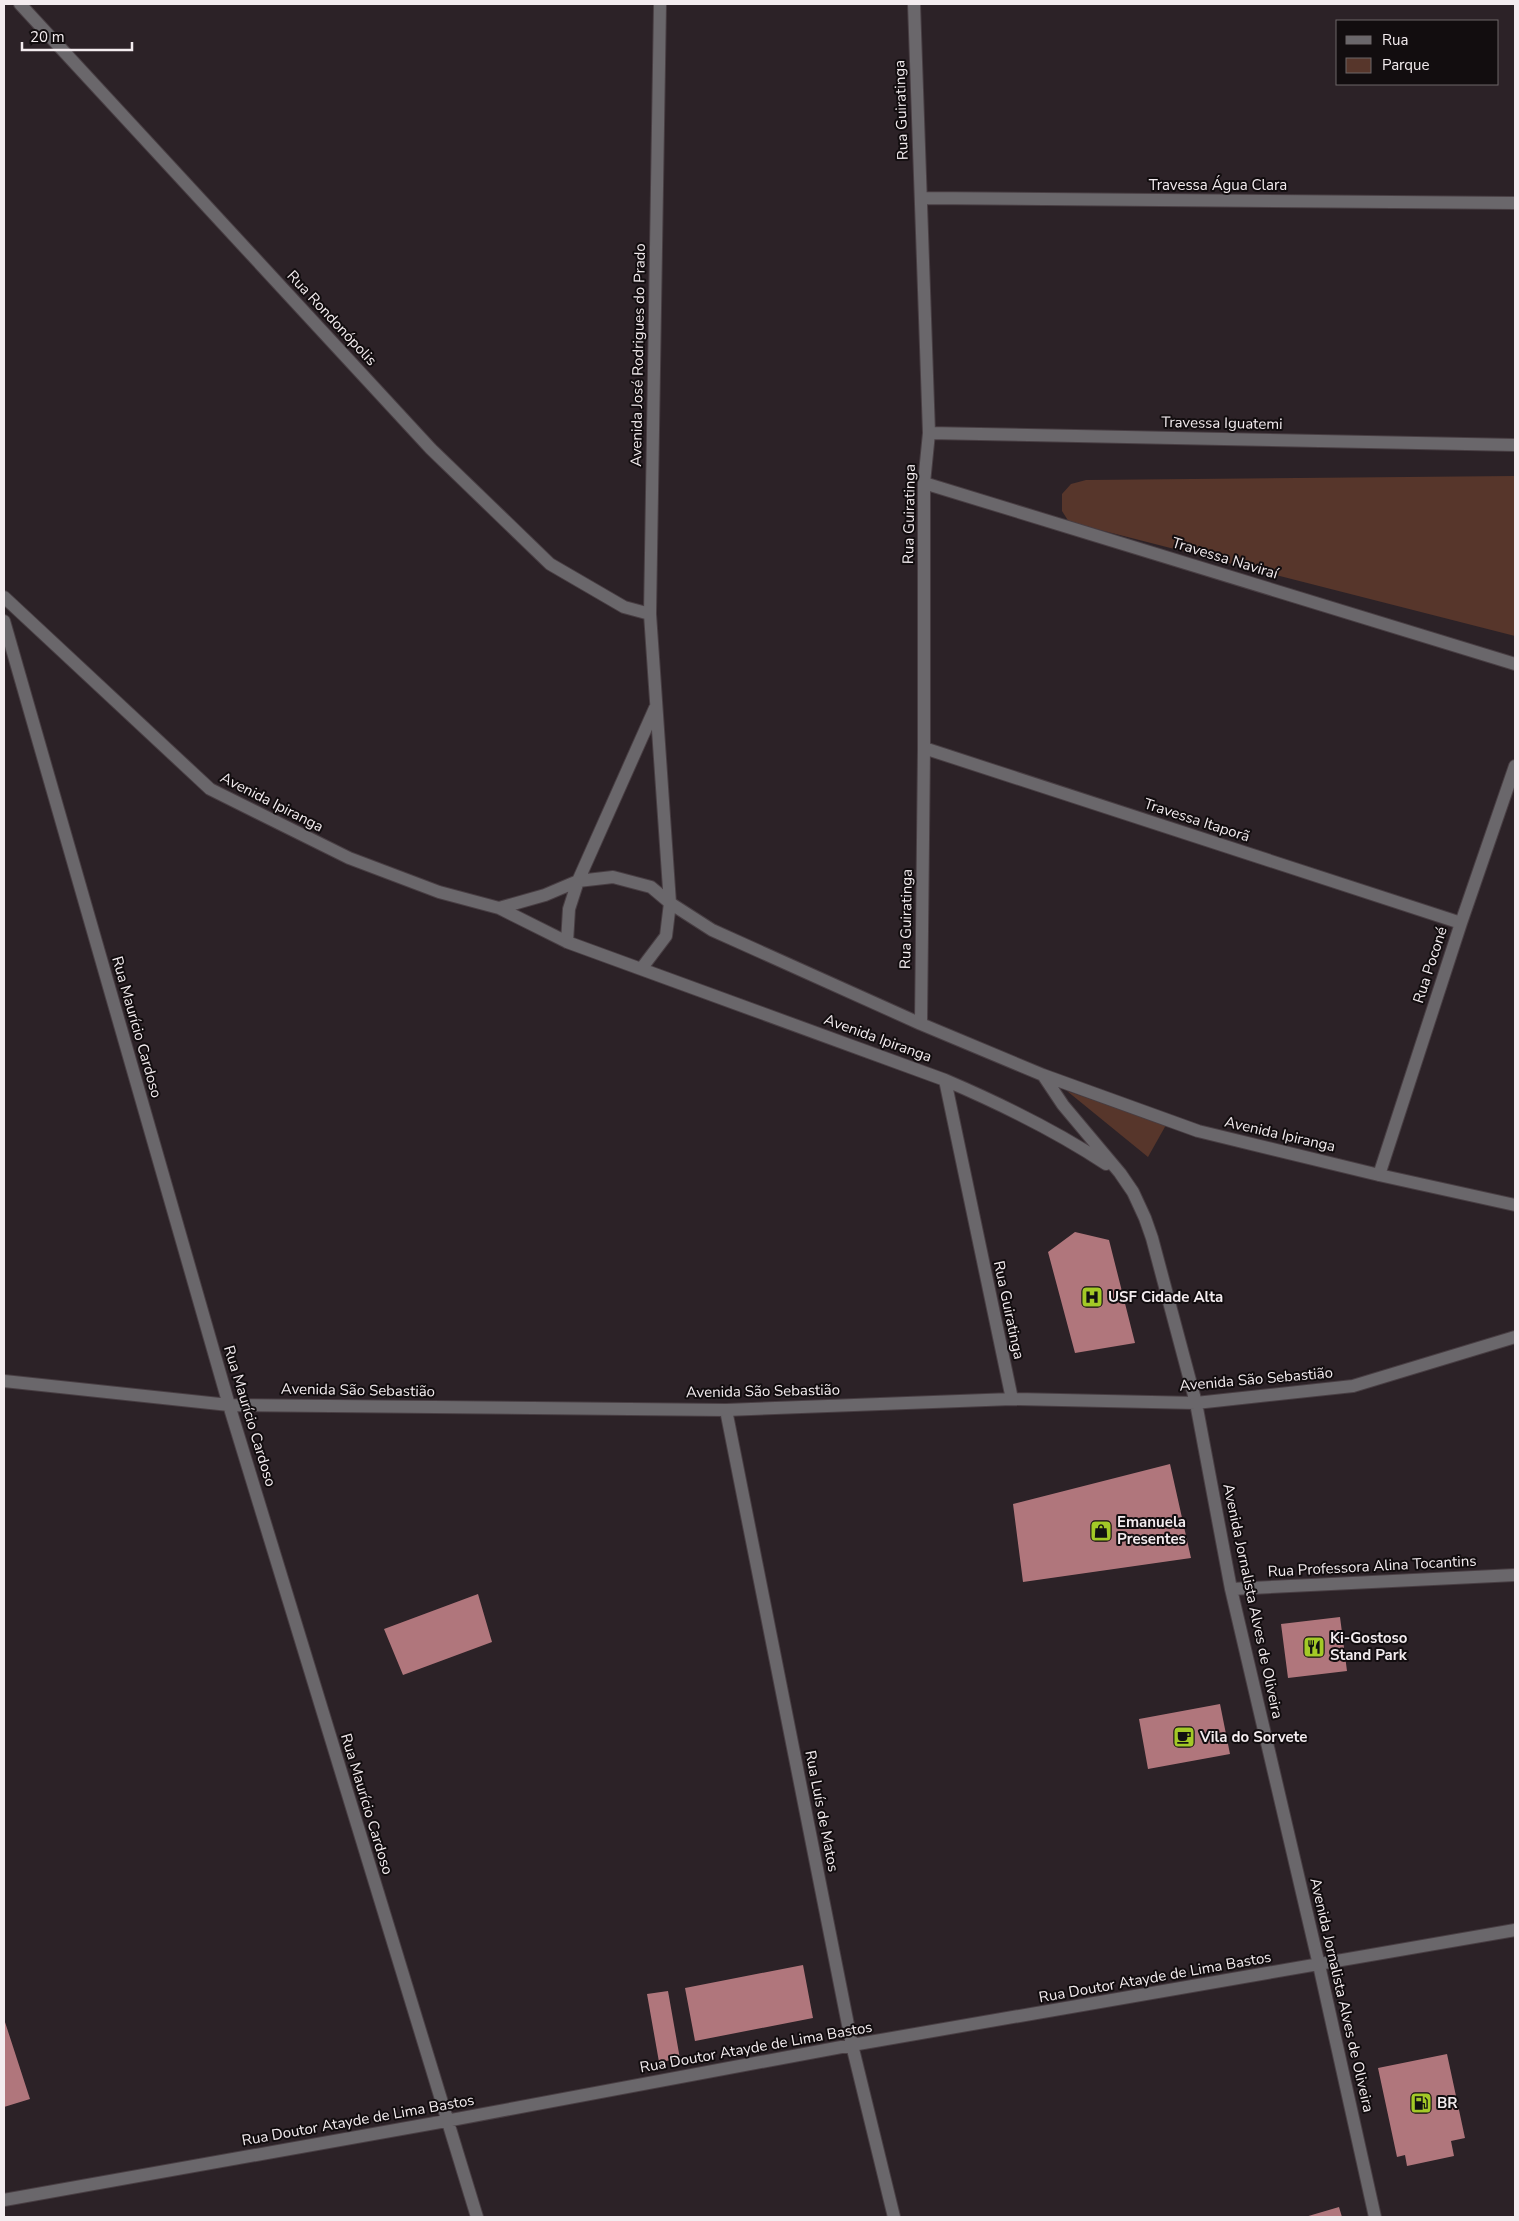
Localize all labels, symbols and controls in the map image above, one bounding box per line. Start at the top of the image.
scale bar [22,20,132,52]
legend [1336,20,1499,85]
text: 20 m [30,27,65,47]
text: Rua [1382,30,1408,50]
text: Parque [1382,55,1430,75]
street label: Rua Guiratinga [889,60,913,160]
street label: Travessa Água Clara [1149,175,1287,195]
street label: Avenida José Rodrigues do Prado [626,243,650,467]
street label: Rua Rondonópolis [283,266,381,370]
street label: Travessa Iguatemi [1161,412,1283,434]
street label: Rua Guiratinga [898,464,920,564]
street label: Travessa Naviraí [1170,532,1282,584]
street label: Avenida Ipiranga [217,767,327,837]
street label: Travessa Itaporã [1141,793,1253,847]
street label: Rua Guiratinga [895,869,917,969]
street label: Rua Poconé [1408,924,1452,1006]
street label: Rua Maurício Cardoso [107,954,167,1100]
street label: Avenida Ipiranga [821,1009,935,1067]
street label: Avenida Ipiranga [1223,1112,1337,1156]
street label: Rua Guiratinga [989,1259,1029,1361]
hospital icon: USF Cidade Alta [1080,1285,1104,1309]
place label: USF Cidade Alta [1108,1287,1223,1307]
street label: Rua Maurício Cardoso [219,1343,281,1489]
street label: Avenida São Sebastião [1178,1362,1334,1396]
street label: Avenida São Sebastião [281,1379,435,1401]
street label: Avenida São Sebastião [686,1380,840,1402]
street label: Avenida Jornalista Alves de Oliveira [1218,1482,1288,1720]
place label: Emanuela Presentes [1117,1512,1186,1549]
shop icon: Emanuela Presentes [1089,1519,1113,1543]
street label: Rua Professora Alina Tocantins [1267,1551,1477,1581]
place label: Ki-Gostoso Stand Park [1330,1628,1408,1665]
restaurant icon: Ki-Gostoso Stand Park [1302,1635,1326,1659]
cafe icon: Vila do Sorvete [1172,1725,1196,1749]
place label: Vila do Sorvete [1199,1727,1307,1747]
street label: Rua Maurício Cardoso [336,1731,398,1877]
street label: Rua Luís de Matos [800,1749,844,1873]
street label: Avenida Jornalista Alves de Oliveira [1305,1876,1379,2114]
street label: Rua Doutor Atayde de Lima Bastos [1037,1947,1273,2007]
street label: Rua Doutor Atayde de Lima Bastos [638,2017,874,2077]
street label: Rua Doutor Atayde de Lima Bastos [240,2090,476,2150]
fuel station icon: BR [1409,2091,1433,2115]
place label: BR [1437,2093,1458,2113]

